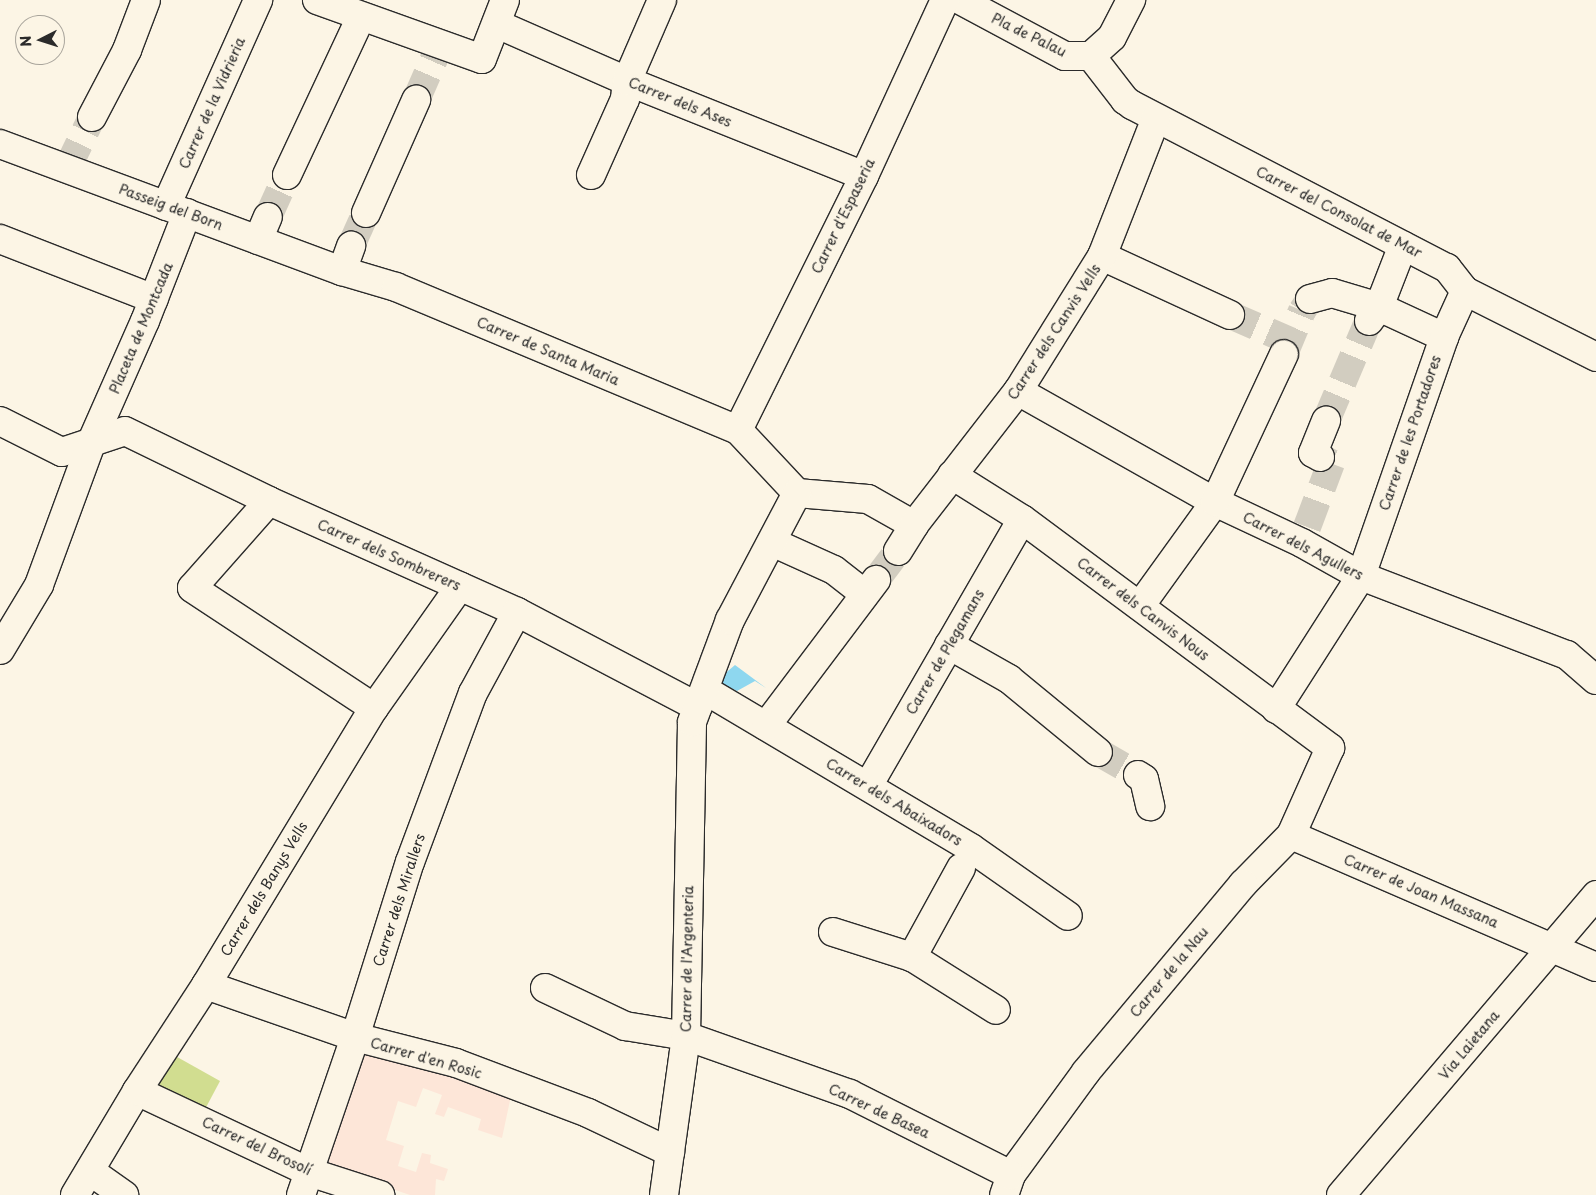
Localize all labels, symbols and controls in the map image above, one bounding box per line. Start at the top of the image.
street label: Pla de Palau [988,9,1070,61]
north arrow [15,15,65,65]
street label: Carrer de la Vidrieria [175,34,249,172]
text: N [15,35,36,48]
street label: Carrer dels Ases [625,73,735,131]
street label: Carrer d'Espaseria [808,156,878,276]
street label: Carrer del Consolat de Mar [1252,162,1426,262]
street label: Passeig del Born [117,180,225,234]
street label: Placeta de Montcada [105,259,177,397]
street label: Carrer dels Canvis Vells [1003,261,1105,403]
street label: Carrer de Santa Maria [473,313,623,389]
street label: Carrer de les Portadores [1375,352,1445,514]
street label: Carrer dels Agullers [1239,508,1367,584]
street label: Carrer dels Sombrerers [314,515,464,595]
street label: Carrer dels Canvis Nous [1073,553,1213,665]
street label: Carrer de Plegamans [902,586,988,718]
street label: Carrer dels Abaixadors [823,754,965,850]
street label: Carrer dels Banys Vells [217,818,311,960]
street label: Carrer dels Mirallers [369,831,429,969]
street label: Carrer de Joan Massana [1340,850,1502,932]
street label: Carrer de l'Argenteria [677,885,697,1033]
street label: Carrer de la Nau [1126,923,1212,1021]
street label: Via Laietana [1435,1007,1503,1083]
street label: Carrer d'en Rosic [368,1034,484,1082]
street label: Carrer de Basea [825,1080,933,1142]
street label: Carrer del Brosolí [199,1113,315,1179]

